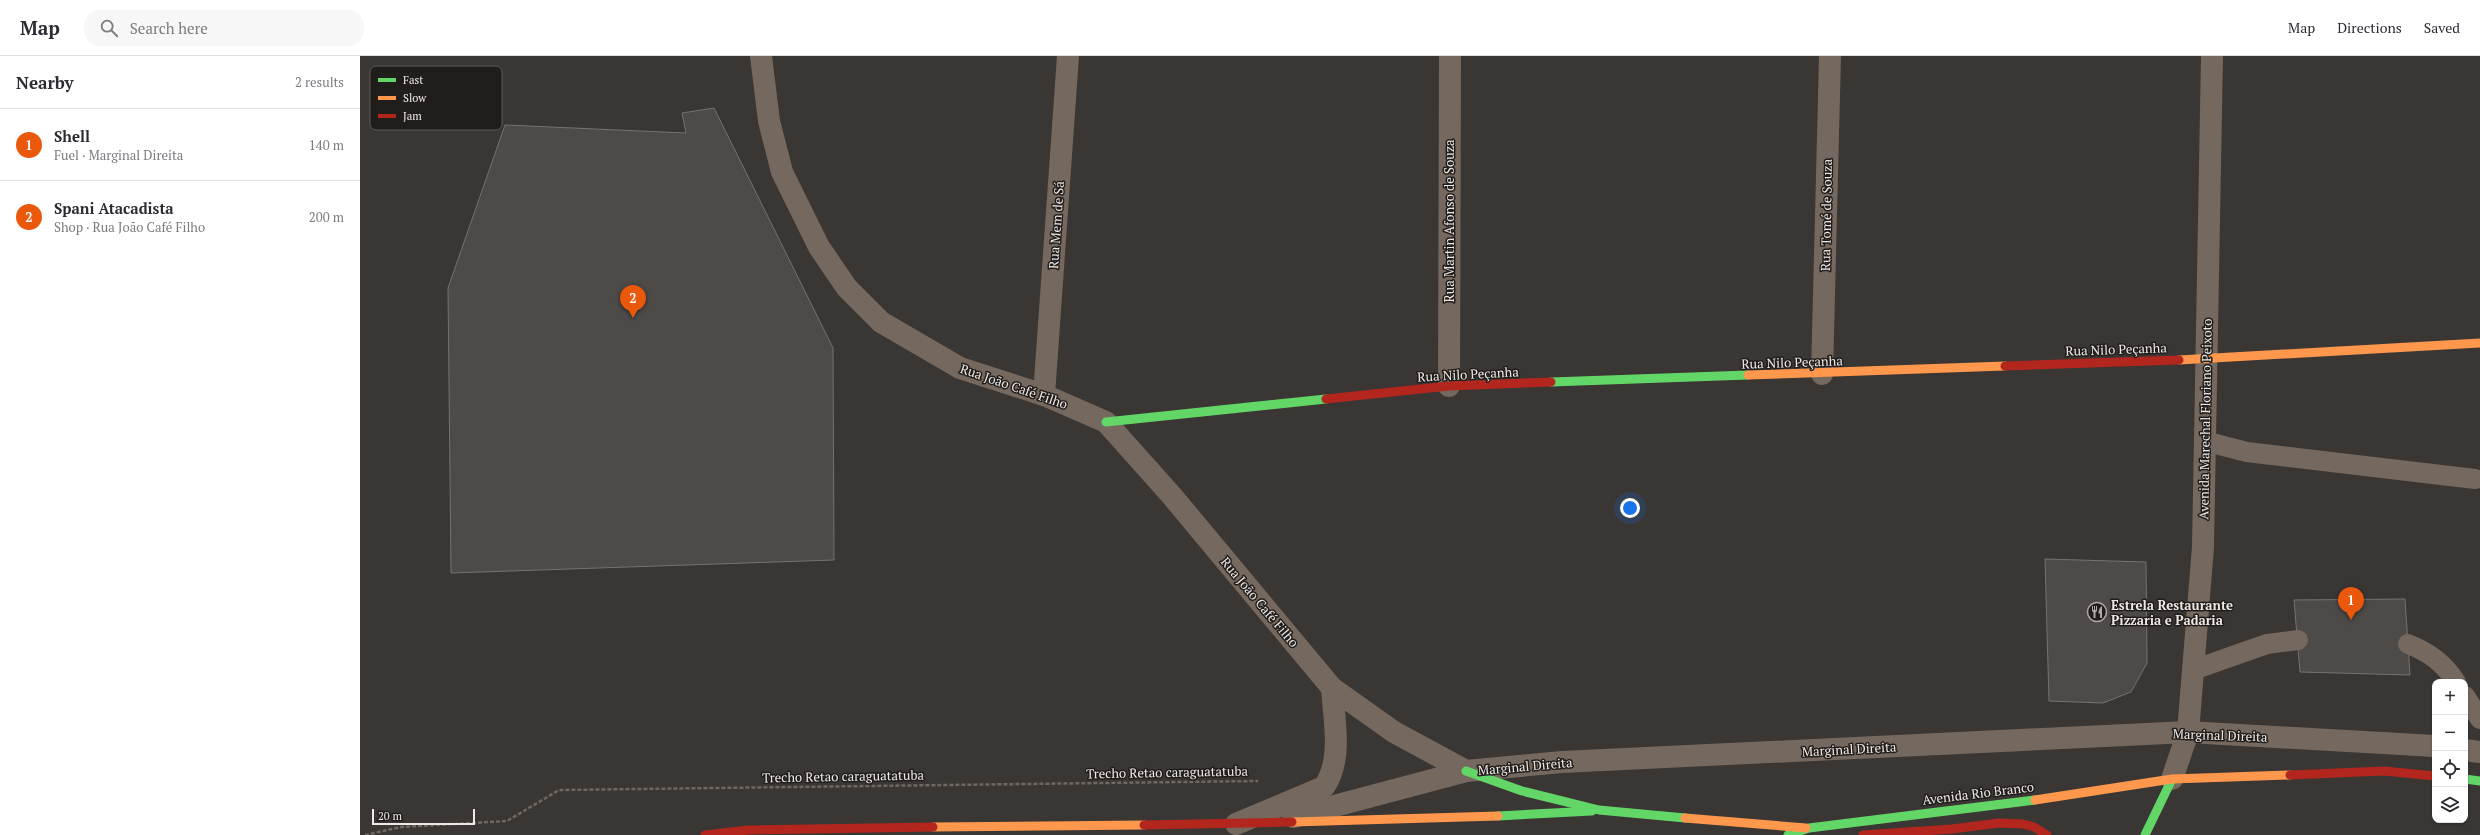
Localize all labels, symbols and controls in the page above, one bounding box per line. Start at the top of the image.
search box [84,10,364,46]
text: Map [20,15,60,40]
icon: search [98,17,120,39]
text: Search here [130,18,208,38]
text: Map [2288,18,2315,37]
text: Directions [2337,18,2402,37]
text: Saved [2424,18,2460,37]
legend [370,66,502,130]
text: Nearby [16,71,74,94]
text: 2 results [295,73,344,91]
text: Fast [403,73,423,87]
text: Slow [403,91,427,105]
text: Jam [403,109,422,123]
text: Shell [54,126,90,146]
text: 1 [25,136,33,154]
text: 140 m [309,136,344,154]
street label: Rua Martin Afonso de Souza [1440,139,1458,303]
text: Fuel · Marginal Direita [54,146,183,164]
street label: Rua Tomé de Souza [1816,158,1836,271]
street label: Rua Mem de Sá [1044,180,1068,270]
text: Spani Atacadista [54,198,174,218]
text: 2 [25,208,33,226]
text: 200 m [309,208,344,226]
text: Shop · Rua João Café Filho [54,218,205,236]
pin: 2 [620,285,646,318]
street label: Avenida Marechal Floriano Peixoto [2194,318,2216,520]
street label: Rua Nilo Peçanha [2065,338,2168,360]
street label: Rua Nilo Peçanha [1741,351,1844,373]
street label: Rua João Café Filho [958,359,1070,413]
street label: Rua Nilo Peçanha [1417,362,1520,386]
your location [1620,498,1640,518]
street label: Rua João Café Filho [1217,553,1303,651]
pin: 1 [2338,587,2364,620]
place label: Estrela Restaurante Pizzaria e Padaria [2111,596,2233,629]
restaurant icon: Estrela Restaurante Pizzaria e Padaria [2086,601,2108,623]
map controls [2432,679,2468,823]
button: + [2432,679,2468,715]
button: − [2432,715,2468,751]
street label: Marginal Direita [2172,724,2268,746]
street label: Marginal Direita [1801,738,1897,760]
button: locate [2432,751,2468,787]
street label: Marginal Direita [1477,753,1573,779]
street label: Trecho Retao caraguatatuba [1086,762,1249,782]
street label: Trecho Retao caraguatatuba [762,766,925,786]
street label: Avenida Rio Branco [1921,777,2035,809]
button: layers [2432,787,2468,823]
scale bar [372,807,475,826]
text: 20 m [378,809,402,823]

